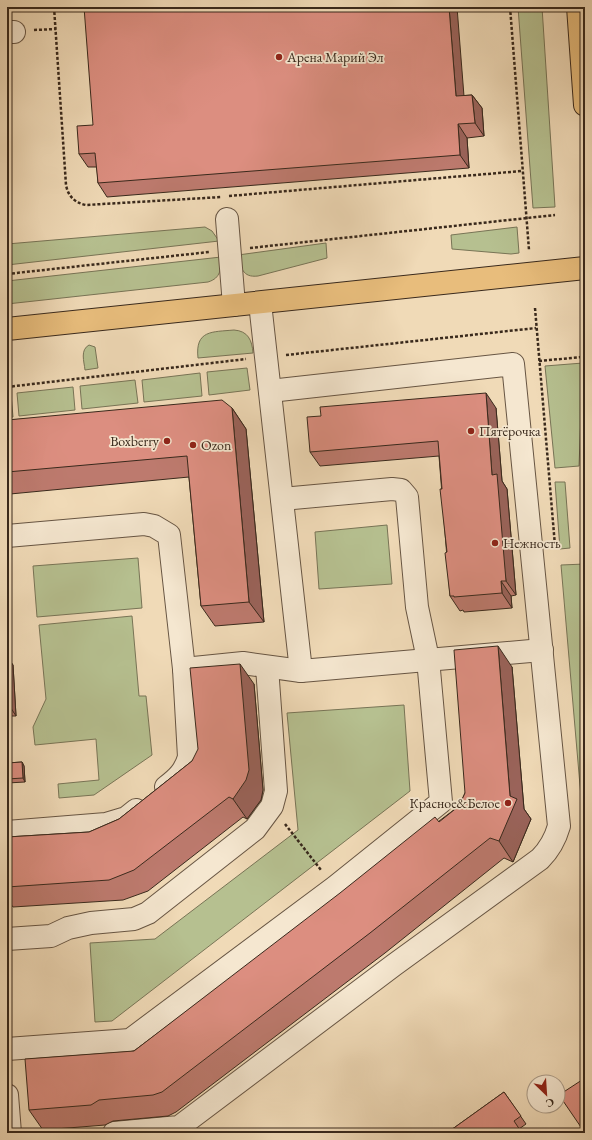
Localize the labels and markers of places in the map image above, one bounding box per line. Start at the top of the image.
place label: Арена Марий Эл [286,48,384,66]
marker: Арена Марий Эл [274,52,284,62]
place label: Пятёрочка [479,422,541,440]
marker: Пятёрочка [466,426,476,436]
place label: Boxberry [110,432,160,450]
marker: Boxberry [162,436,172,446]
place label: Ozon [201,436,232,454]
marker: Ozon [188,440,198,450]
place label: Нежность [503,534,561,552]
marker: Нежность [490,538,500,548]
place label: Красное&Белое [410,794,501,812]
marker: Красное&Белое [503,798,513,808]

